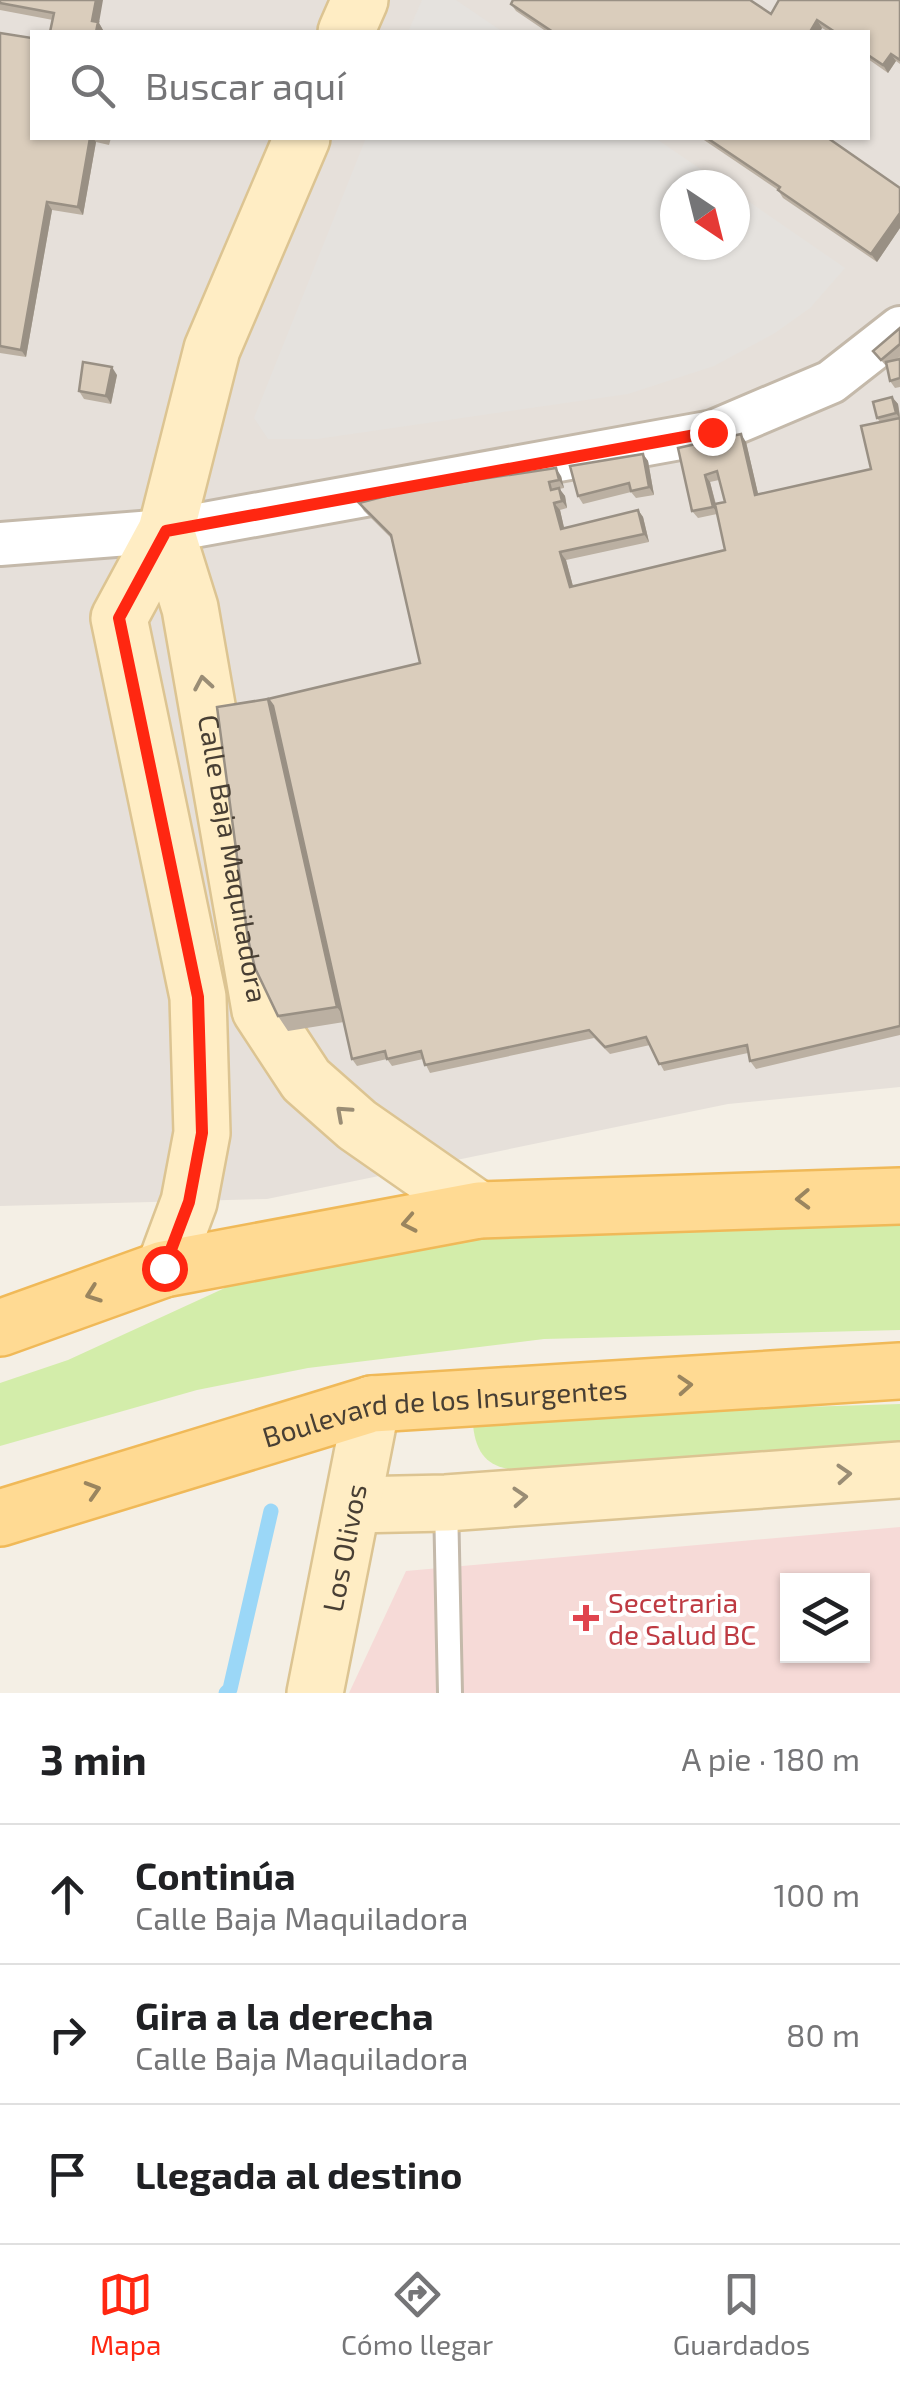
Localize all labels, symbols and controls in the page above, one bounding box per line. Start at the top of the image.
search box [30,30,870,140]
icon: search [65,58,120,113]
text: Buscar aquí [145,62,346,108]
north arrow [660,170,750,260]
route end [690,410,736,456]
one-way arrow [193,675,214,691]
street label: Calle Baja Maquiladora [192,712,275,1005]
one-way arrow [336,1106,355,1124]
one-way arrow [794,1188,810,1209]
one-way arrow [401,1212,417,1233]
route start [142,1246,188,1292]
one-way arrow [85,1282,102,1303]
street label: Boulevard de los Insurgentes [258,1371,628,1454]
one-way arrow [677,1375,693,1396]
one-way arrow [837,1464,853,1485]
one-way arrow [84,1481,101,1502]
street label: Los Olivos [314,1481,373,1615]
one-way arrow [513,1487,529,1509]
map controls [780,1573,870,1663]
button: layers [780,1573,870,1663]
place label: Secetraria de Salud BC [608,1585,756,1651]
marker: Secetraria de Salud BC [573,1605,599,1631]
text: 3 min [40,1733,147,1783]
text: A pie · 180 m [682,1739,860,1777]
text: Continúa [135,1852,296,1898]
icon: ahead [40,1867,95,1922]
text: 100 m [774,1875,860,1913]
text: Calle Baja Maquiladora [135,1898,468,1936]
text: Gira a la derecha [135,1992,434,2038]
icon: right [40,2007,95,2062]
text: 80 m [786,2015,860,2053]
text: Calle Baja Maquiladora [135,2038,468,2076]
icon: arrive [40,2147,95,2202]
text: Llegada al destino [135,2151,463,2197]
tab: Mapa [90,2267,161,2361]
tab: Cómo llegar [341,2267,493,2361]
tab: Guardados [673,2267,810,2361]

